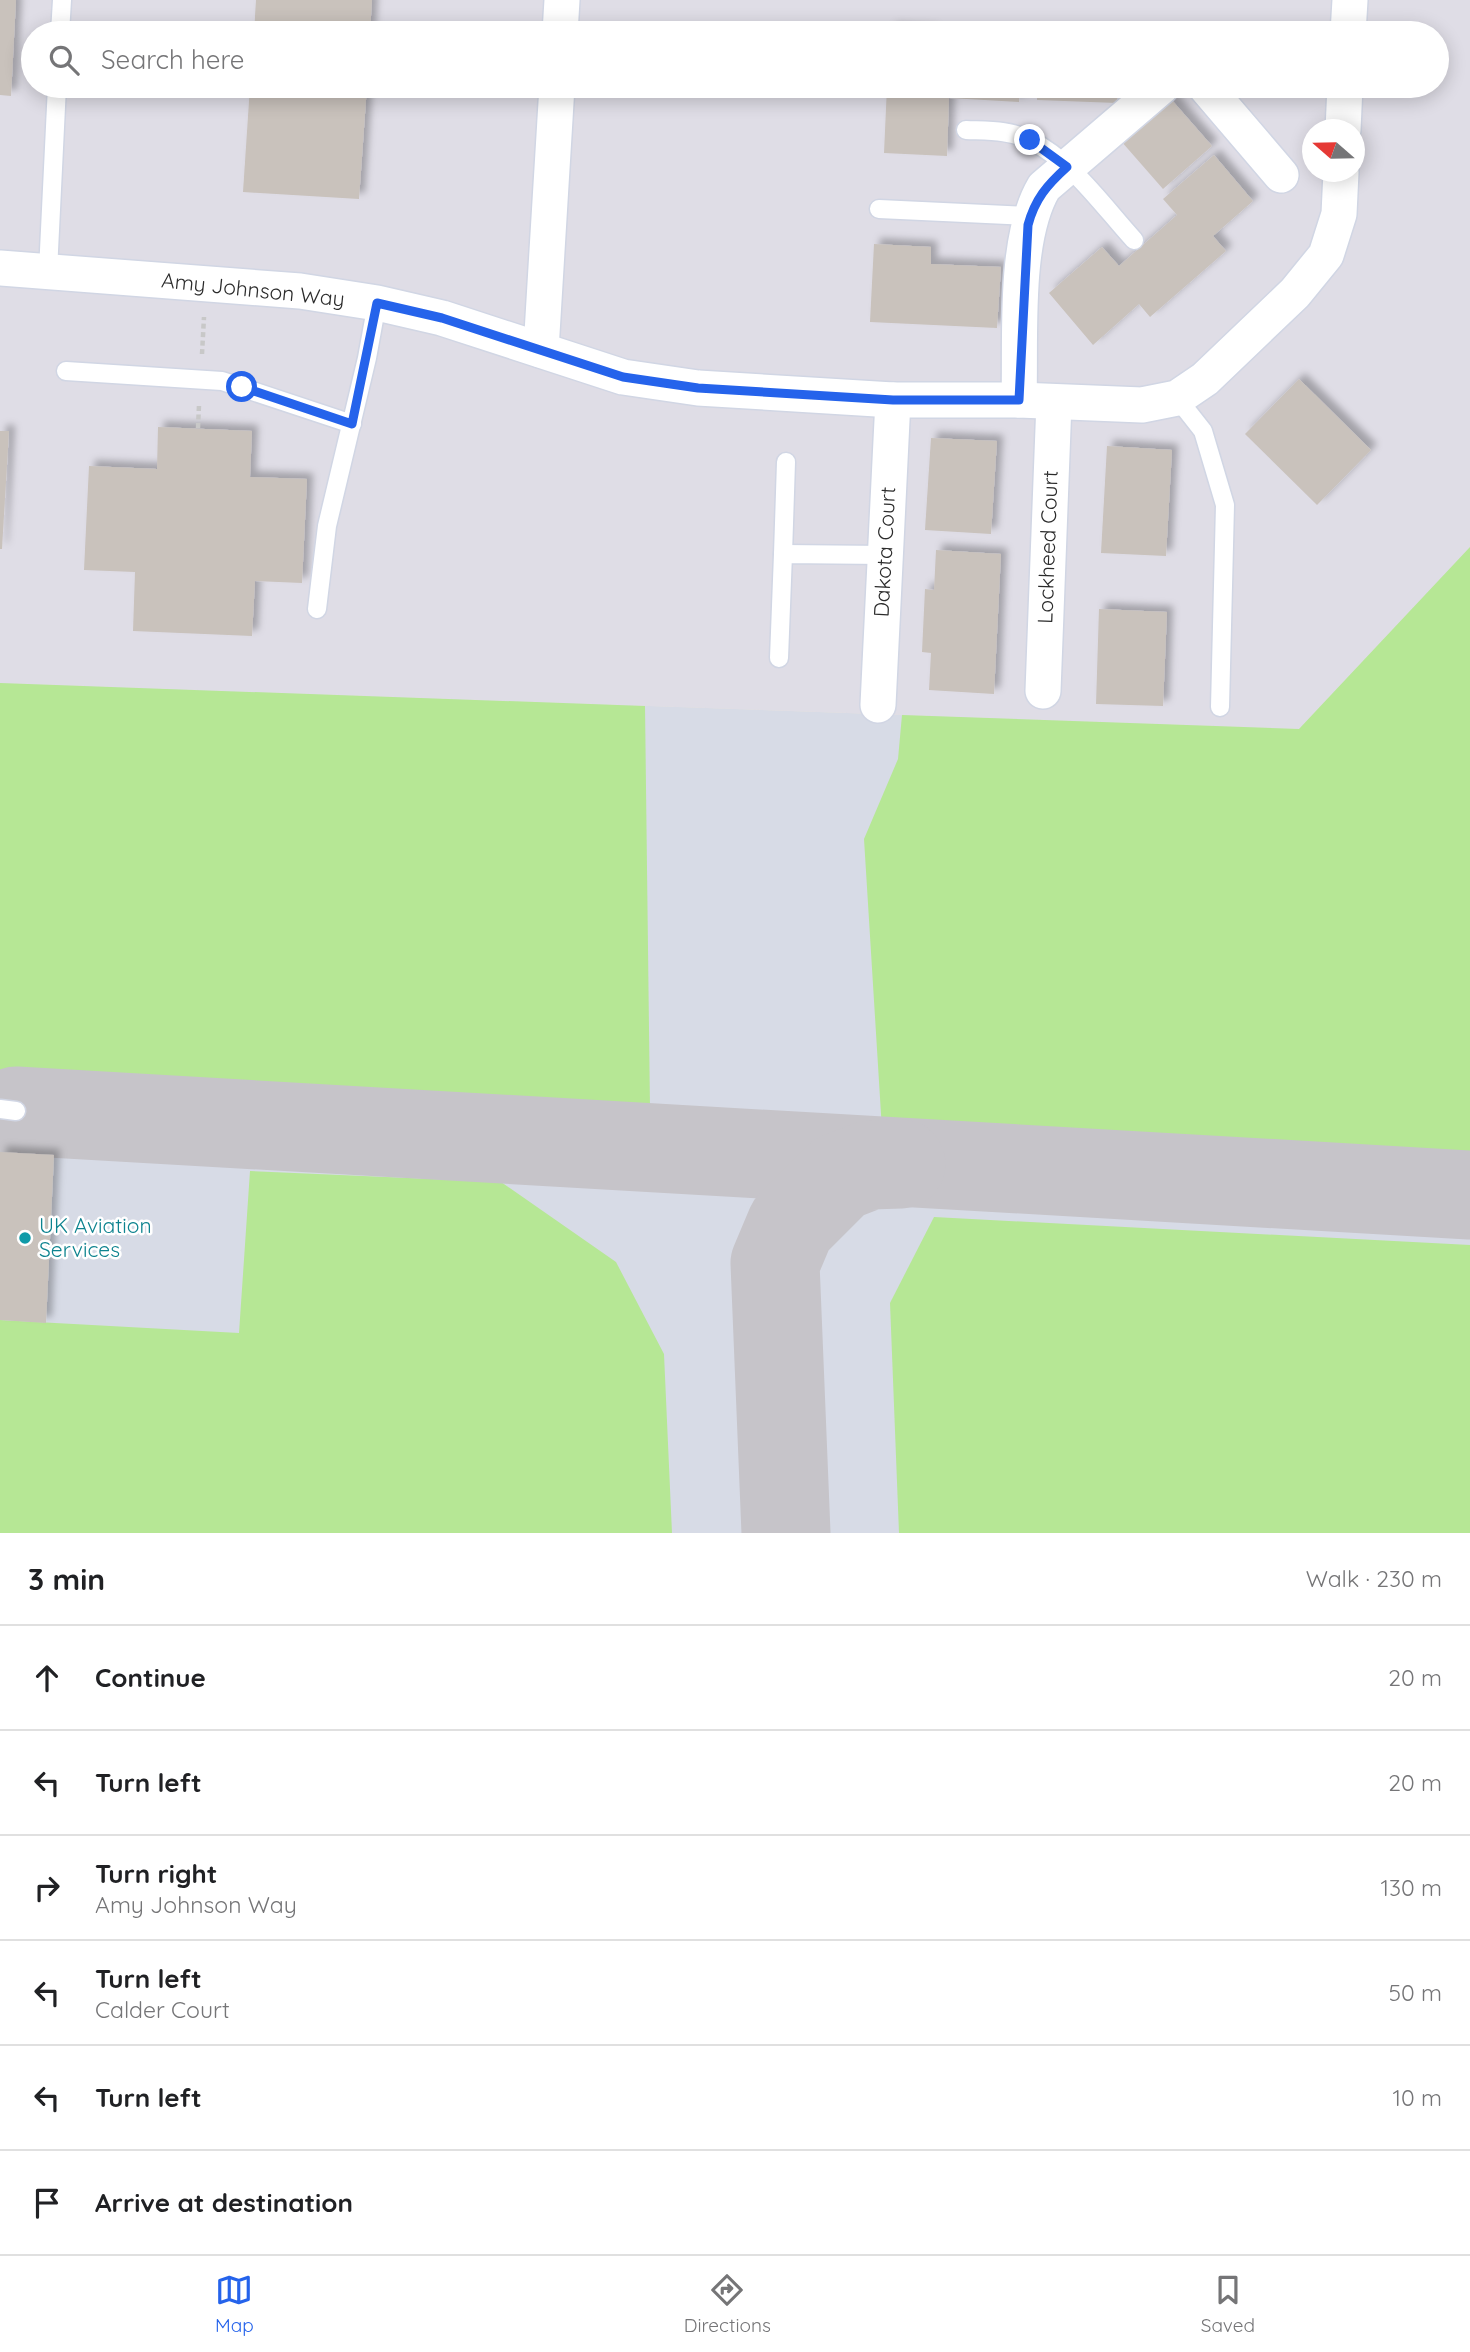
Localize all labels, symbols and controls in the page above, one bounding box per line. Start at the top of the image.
search box [21,21,1449,98]
icon: search [45,41,83,79]
text: Search here [101,43,245,76]
north arrow [1302,119,1365,182]
route end [1014,124,1045,155]
street label: Amy Johnson Way [160,266,346,312]
route start [226,371,257,402]
street label: Lockheed Court [1031,470,1063,624]
street label: Dakota Court [868,486,900,618]
place label: UK Aviation Services [39,1212,152,1262]
marker: UK Aviation Services [17,1230,33,1246]
text: 3 min [28,1560,105,1598]
text: Walk · 230 m [1306,1564,1442,1593]
icon: ahead [28,1659,66,1697]
text: Continue [95,1661,206,1694]
text: 20 m [1388,1663,1442,1692]
icon: left [28,1764,66,1802]
text: Turn left [95,1766,202,1799]
text: 20 m [1388,1768,1442,1797]
text: Turn right [95,1857,217,1890]
icon: right [28,1869,66,1907]
text: 130 m [1380,1873,1442,1902]
text: Amy Johnson Way [95,1890,297,1919]
text: Turn left [95,1962,202,1995]
icon: left [28,1974,66,2012]
text: 50 m [1389,1978,1442,2007]
text: Calder Court [95,1995,230,2024]
icon: left [28,2079,66,2117]
text: Turn left [95,2081,202,2114]
text: 10 m [1393,2083,1442,2112]
icon: arrive [28,2184,66,2222]
text: Arrive at destination [95,2186,353,2219]
tab: Map [215,2271,254,2337]
tab: Directions [684,2271,771,2337]
tab: Saved [1201,2271,1255,2337]

